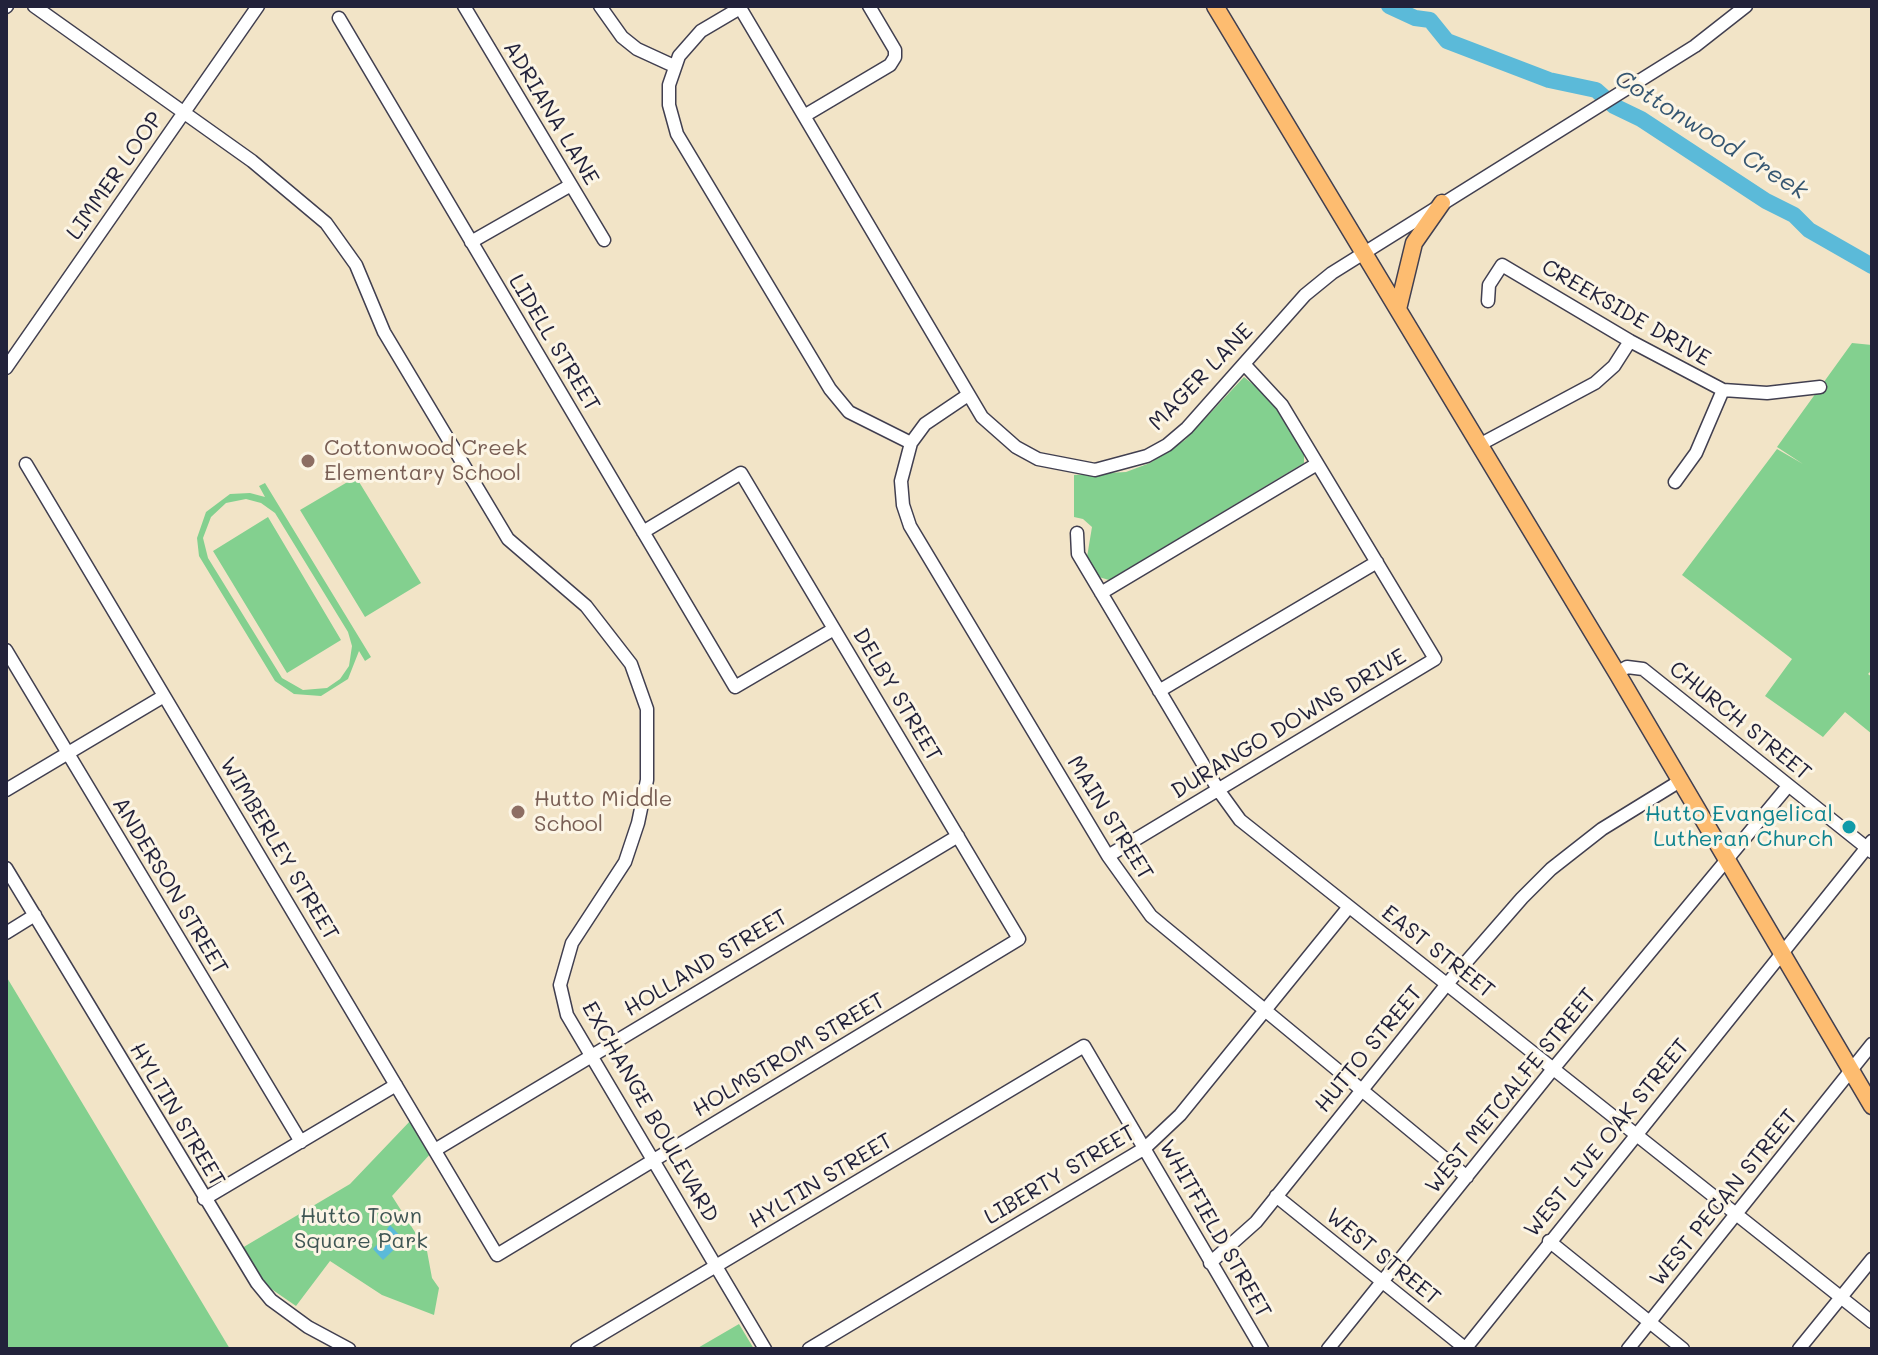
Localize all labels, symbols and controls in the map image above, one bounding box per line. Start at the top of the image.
street label: ADRIANA LANE [498,36,604,190]
water label: Cottonwood Creek [1609,64,1813,206]
street label: LIMMER LOOP [61,107,169,245]
street label: CREEKSIDE DRIVE [1537,254,1715,372]
street label: LIDELL STREET [503,270,605,416]
street label: MAGER LANE [1143,318,1259,436]
place label: Cottonwood Creek Elementary School [324,435,527,486]
marker: Cottonwood Creek Elementary School [299,452,317,470]
street label: DELBY STREET [847,624,947,766]
street label: DURANGO DOWNS DRIVE [1167,643,1411,805]
street label: CHURCH STREET [1664,656,1816,786]
street label: MAIN STREET [1061,751,1159,885]
street label: WIMBERLEY STREET [214,753,344,945]
place label: Hutto Middle School [534,786,672,838]
street label: ANDERSON STREET [107,792,233,980]
place label: Hutto Evangelical Lutheran Church [1645,801,1833,852]
marker: Hutto Middle School [509,803,527,821]
marker: Hutto Evangelical Lutheran Church [1840,818,1858,836]
street label: EAST STREET [1376,900,1500,1004]
street label: HOLLAND STREET [619,904,793,1022]
street label: HUTTO STREET [1310,980,1428,1118]
street label: WEST METCALFE STREET [1420,983,1602,1199]
street label: HOLMSTROM STREET [688,987,890,1123]
street label: EXCHANGE BOULEVARD [576,997,724,1227]
street label: WEST LIVE OAK STREET [1519,1033,1695,1243]
street label: HYLTIN STREET [124,1038,230,1192]
street label: WEST PECAN STREET [1644,1104,1804,1292]
street label: LIBERTY STREET [980,1120,1140,1230]
street label: HYLTIN STREET [744,1128,898,1234]
street label: WHITFIELD STREET [1153,1135,1277,1323]
park label: Hutto Town Square Park [294,1203,428,1254]
street label: WEST STREET [1320,1203,1446,1311]

